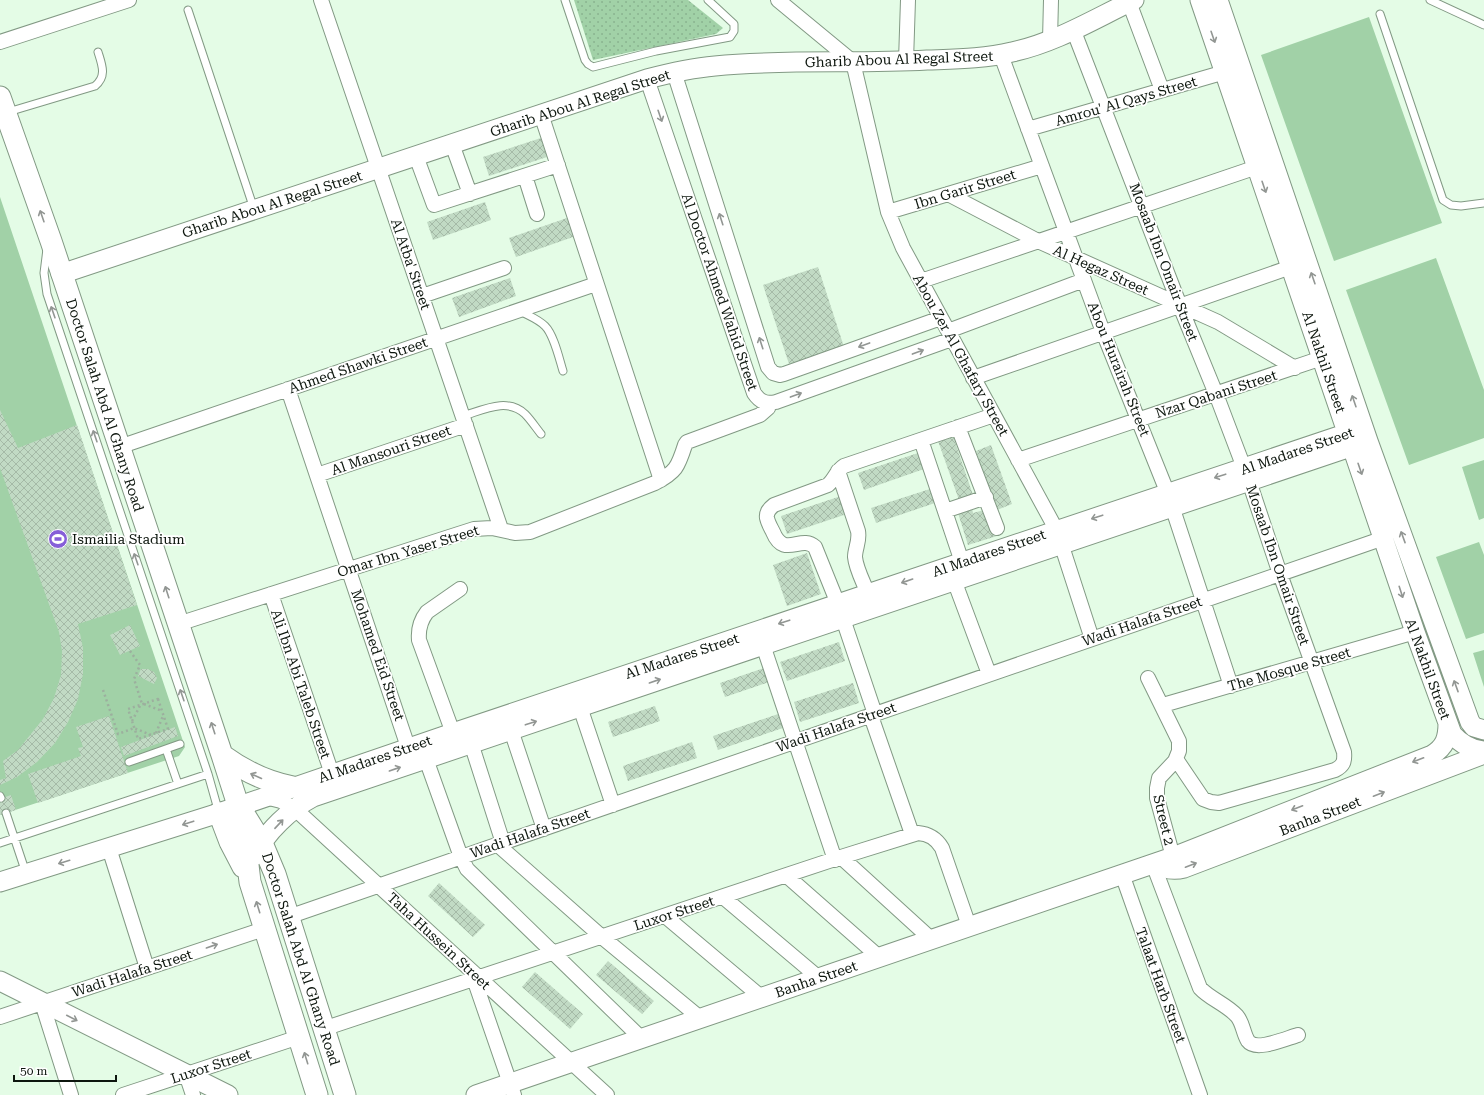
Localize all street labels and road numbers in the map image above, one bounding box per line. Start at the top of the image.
street label: Gharib Abou Al Regal Street [805,48,993,70]
street label: Gharib Abou Al Regal Street [488,66,672,140]
street label: Amrou' Al Qays Street [1053,73,1199,129]
street label: Ibn Garir Street [912,166,1018,212]
street label: Gharib Abou Al Regal Street [180,167,364,241]
street label: Mosaab Ibn Omair Street [1126,181,1202,343]
street label: Al Doctor Ahmed Wahid Street [679,191,761,393]
street label: Al Atba' Street [388,216,434,312]
street label: Al Hegaz Street [1051,242,1151,298]
street label: Abou Zer Al Ghafary Street [910,272,1012,438]
street label: Doctor Salah Abd Al Ghany Road [63,296,147,514]
street label: Abou Hurairah Street [1085,299,1153,439]
street label: Al Nakhil Street [1299,309,1349,415]
street label: Ahmed Shawki Street [286,334,430,396]
street label: Nzar Qabani Street [1153,367,1279,421]
street label: Al Mansouri Street [329,422,453,478]
street label: Al Madares Street [1238,424,1356,478]
street label: Mosaab Ibn Omair Street [1243,483,1313,647]
street label: Omar Ibn Yaser Street [335,522,481,580]
street label: Al Madares Street [930,526,1048,580]
street label: Mohamed Eid Street [348,587,408,723]
street label: Wadi Halafa Street [1080,593,1204,649]
street label: Ali Ibn Abi Taleb Street [268,607,334,761]
street label: Al Nakhil Street [1402,616,1454,722]
street label: Al Madares Street [623,630,741,682]
street label: The Mosque Street [1226,644,1352,694]
street label: Wadi Halafa Street [774,699,898,755]
street label: Al Madares Street [316,732,434,786]
street label: Street 2 [1150,793,1178,847]
street label: Banha Street [1277,793,1363,839]
street label: Wadi Halafa Street [468,805,592,861]
street label: Doctor Salah Abd Al Ghany Road [259,850,343,1068]
street label: Taha Hussein Street [384,889,494,993]
street label: Luxor Street [632,892,716,934]
street label: Talaat Harb Street [1133,925,1189,1045]
street label: Wadi Halafa Street [70,946,194,1000]
street label: Banha Street [773,957,859,1001]
street label: Luxor Street [169,1045,253,1087]

